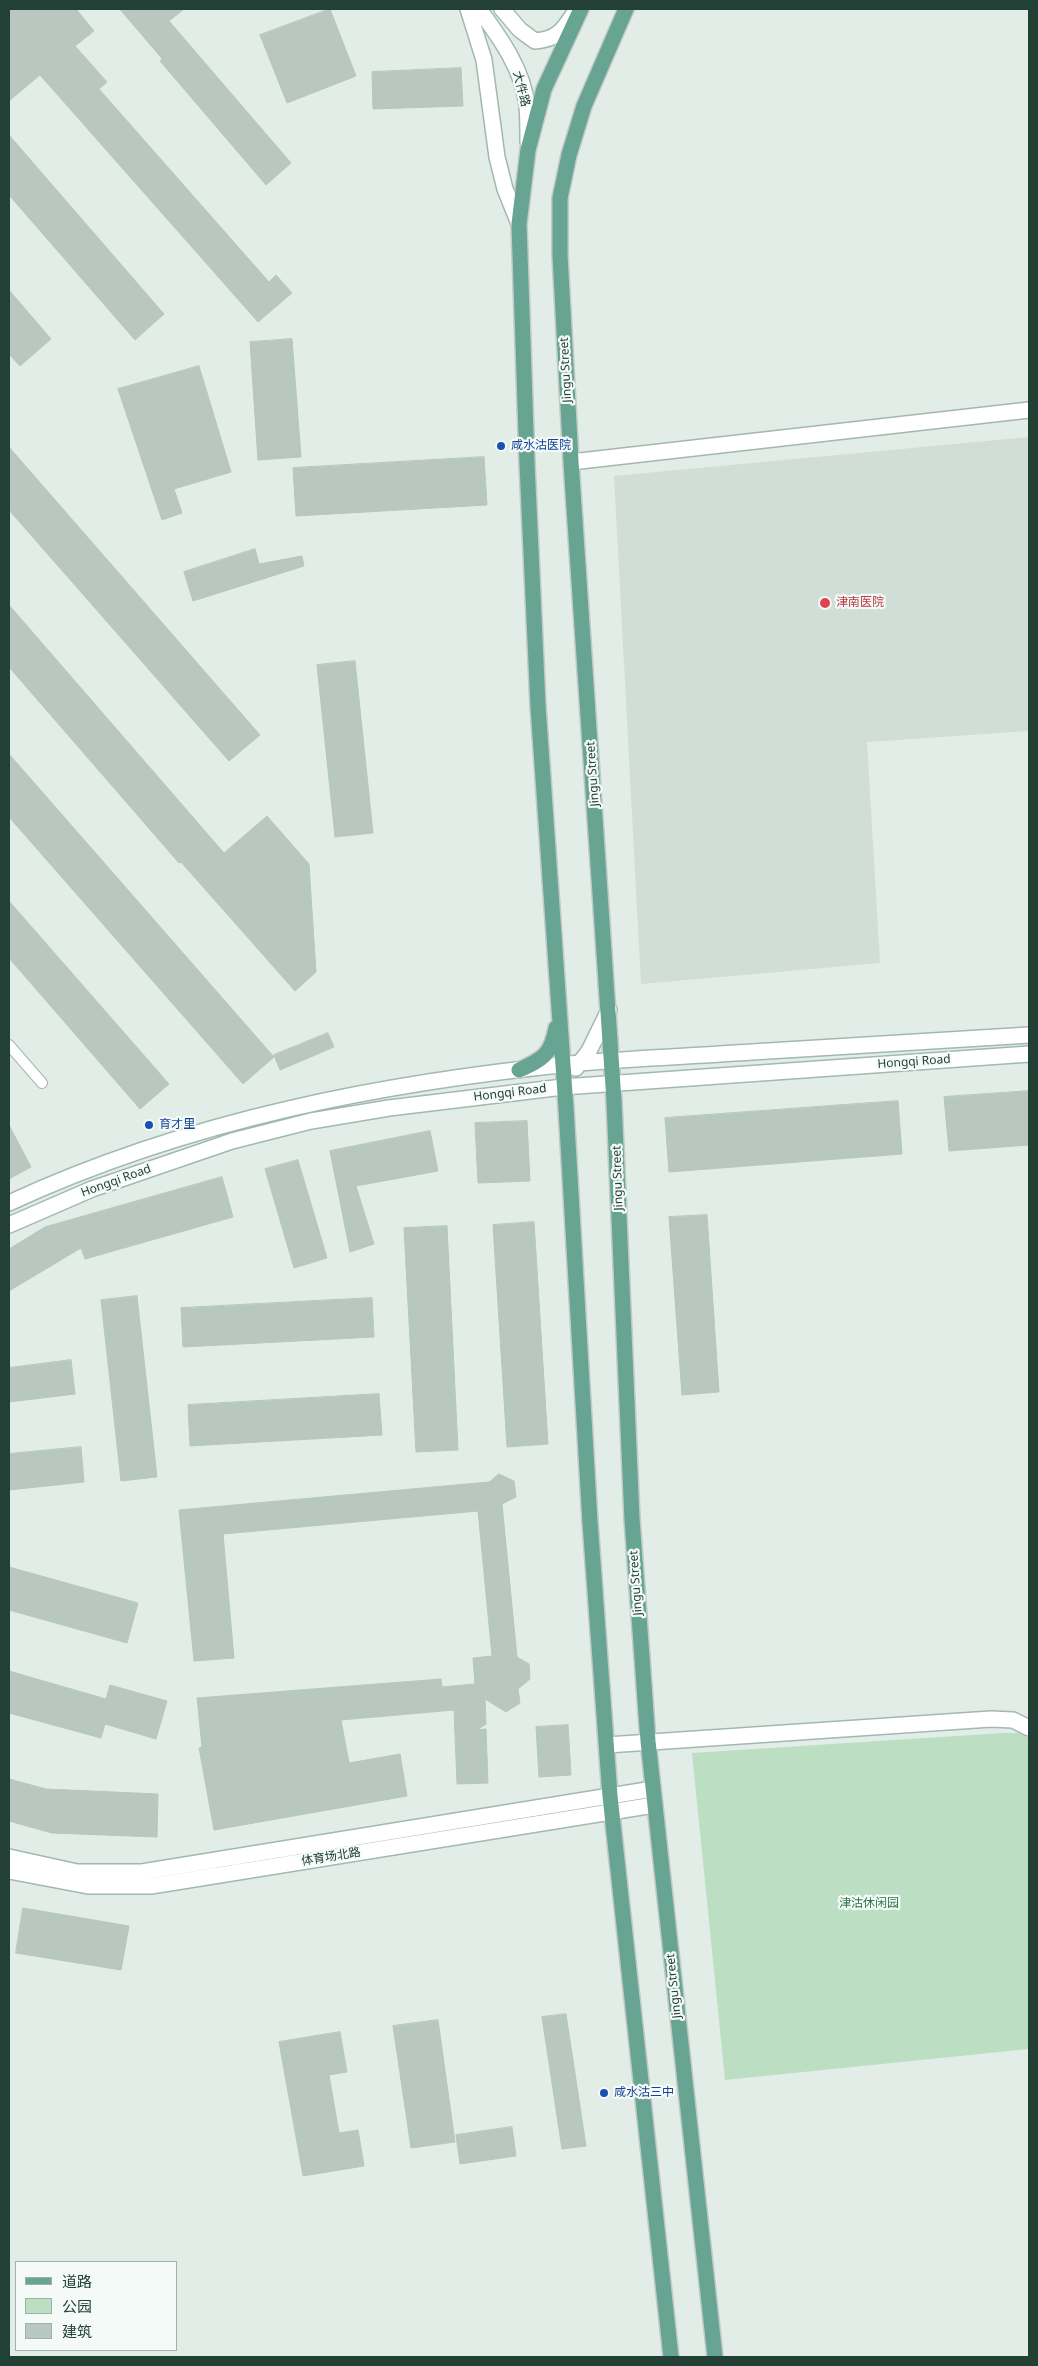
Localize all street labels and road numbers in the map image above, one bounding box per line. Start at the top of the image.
street label: 大件路 [510,70,532,108]
street label: Jingu Street [557,337,575,403]
street label: Jingu Street [584,741,602,807]
street label: Hongqi Road [877,1052,951,1072]
street label: Hongqi Road [473,1081,547,1105]
street label: Jingu Street [610,1145,626,1211]
street label: Hongqi Road [79,1162,153,1200]
street label: Jingu Street [627,1550,645,1616]
street label: 体育场北路 [300,1845,362,1869]
street label: Jingu Street [663,1953,685,2019]

